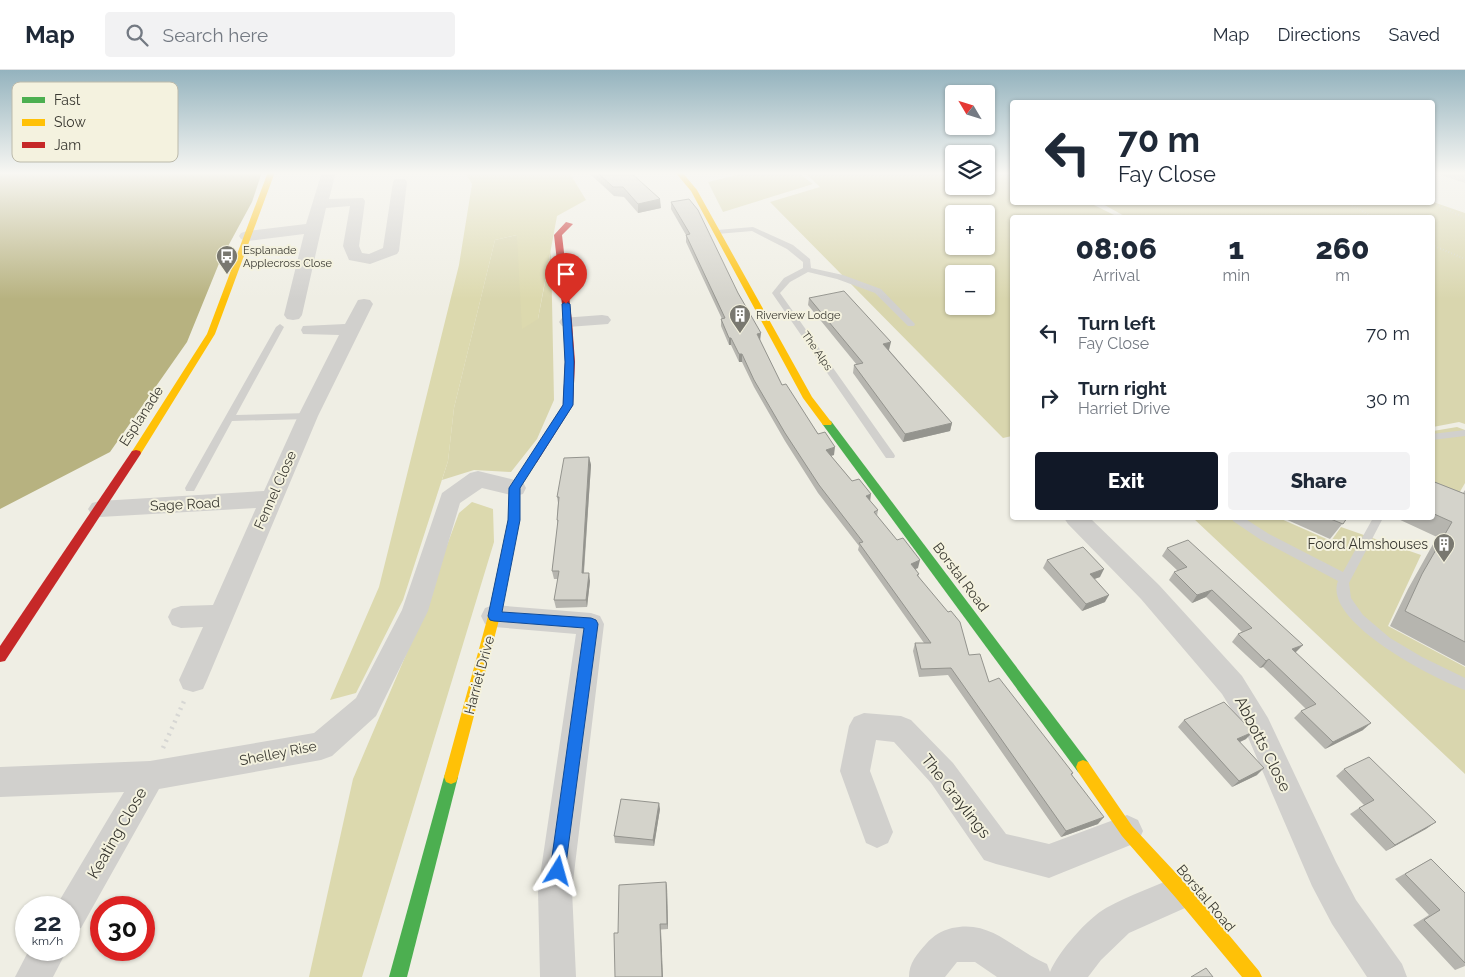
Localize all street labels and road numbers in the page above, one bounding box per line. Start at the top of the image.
street label: The Alps [799,329,835,373]
street label: Esplanade [116,383,166,449]
street label: Fennel Close [251,448,299,532]
street label: Sage Road [150,494,220,514]
street label: Borstal Road [930,539,992,615]
street label: Harriet Drive [461,634,497,716]
street label: Abbotts Close [1231,693,1295,795]
street label: Shelley Rise [238,738,318,768]
street label: The Graylings [917,750,995,842]
street label: Keating Close [83,784,151,882]
street label: Borstal Road [1173,861,1239,935]

